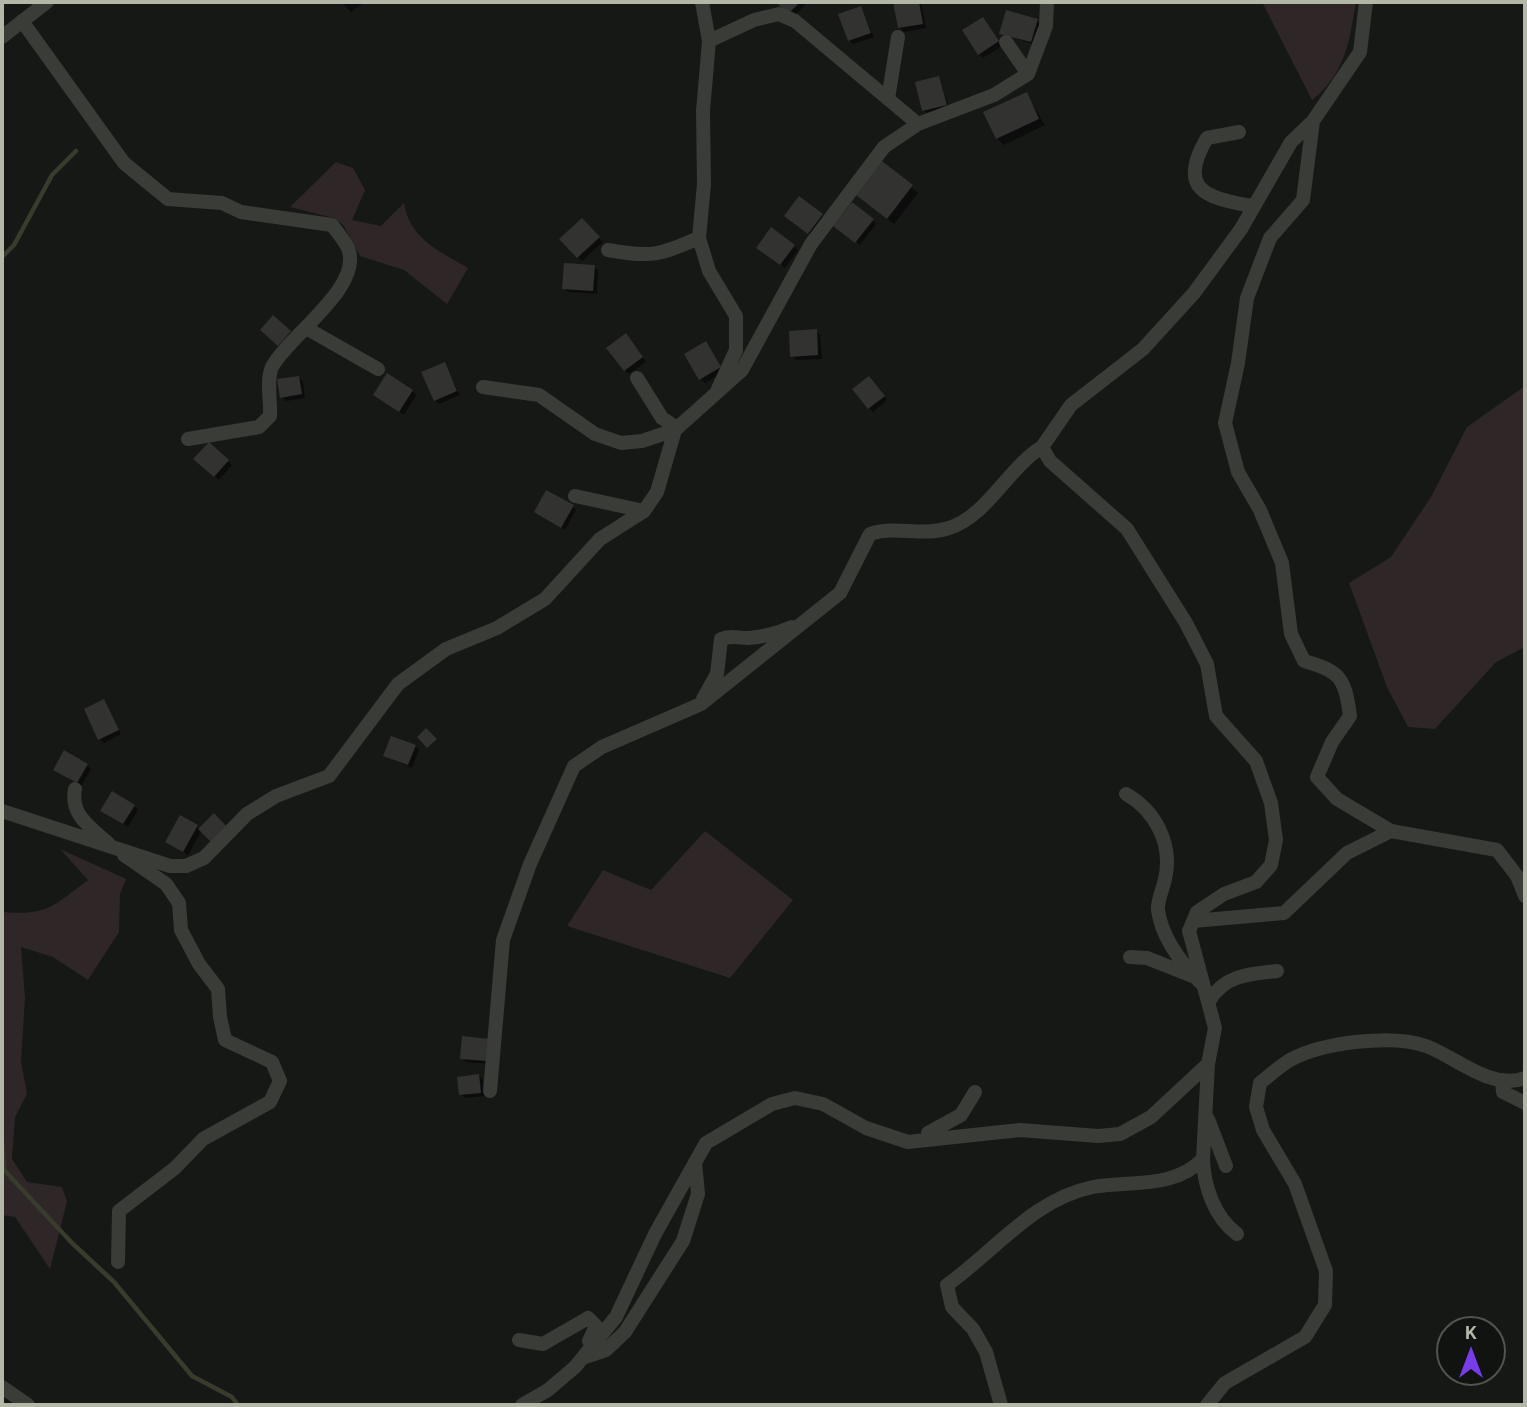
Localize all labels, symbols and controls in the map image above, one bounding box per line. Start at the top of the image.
north arrow [1436,1316,1506,1386]
text: K [1465,1320,1477,1343]

